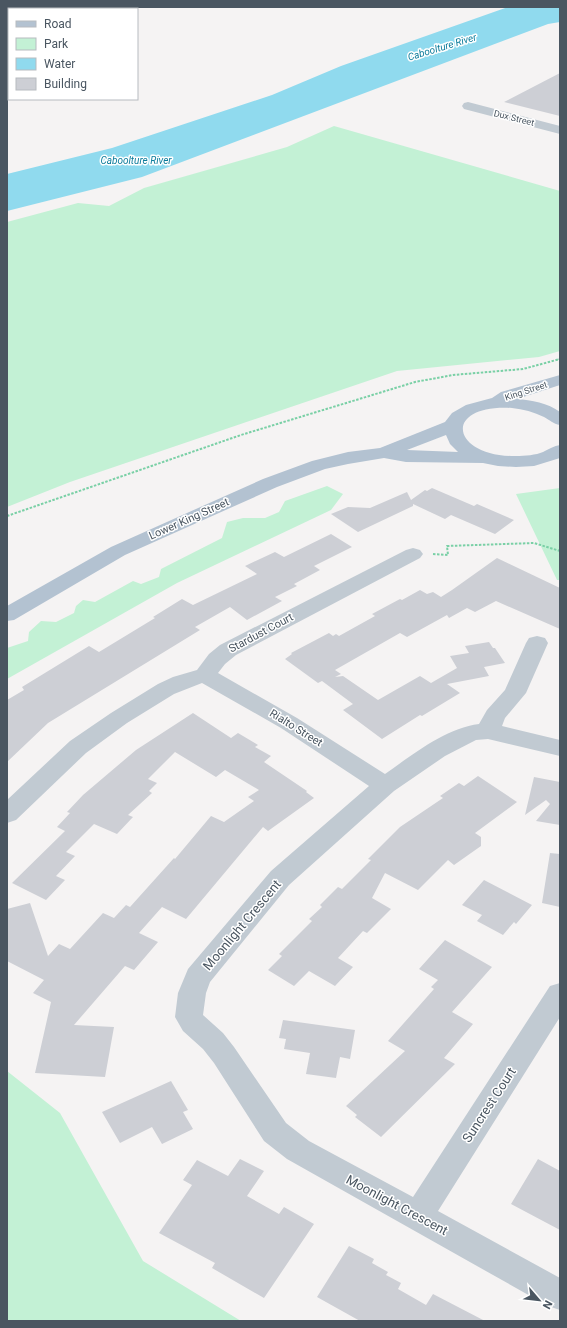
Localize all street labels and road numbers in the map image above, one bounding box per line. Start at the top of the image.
street label: Dux Street [493,108,535,128]
street label: King Street [504,379,548,403]
street label: Lower King Street [147,495,231,542]
street label: Stardust Court [227,610,296,655]
street label: Rialto Street [267,707,325,750]
street label: Moonlight Crescent [200,877,284,973]
street label: Suncrest Court [459,1065,519,1145]
street label: Moonlight Crescent [344,1172,450,1238]

